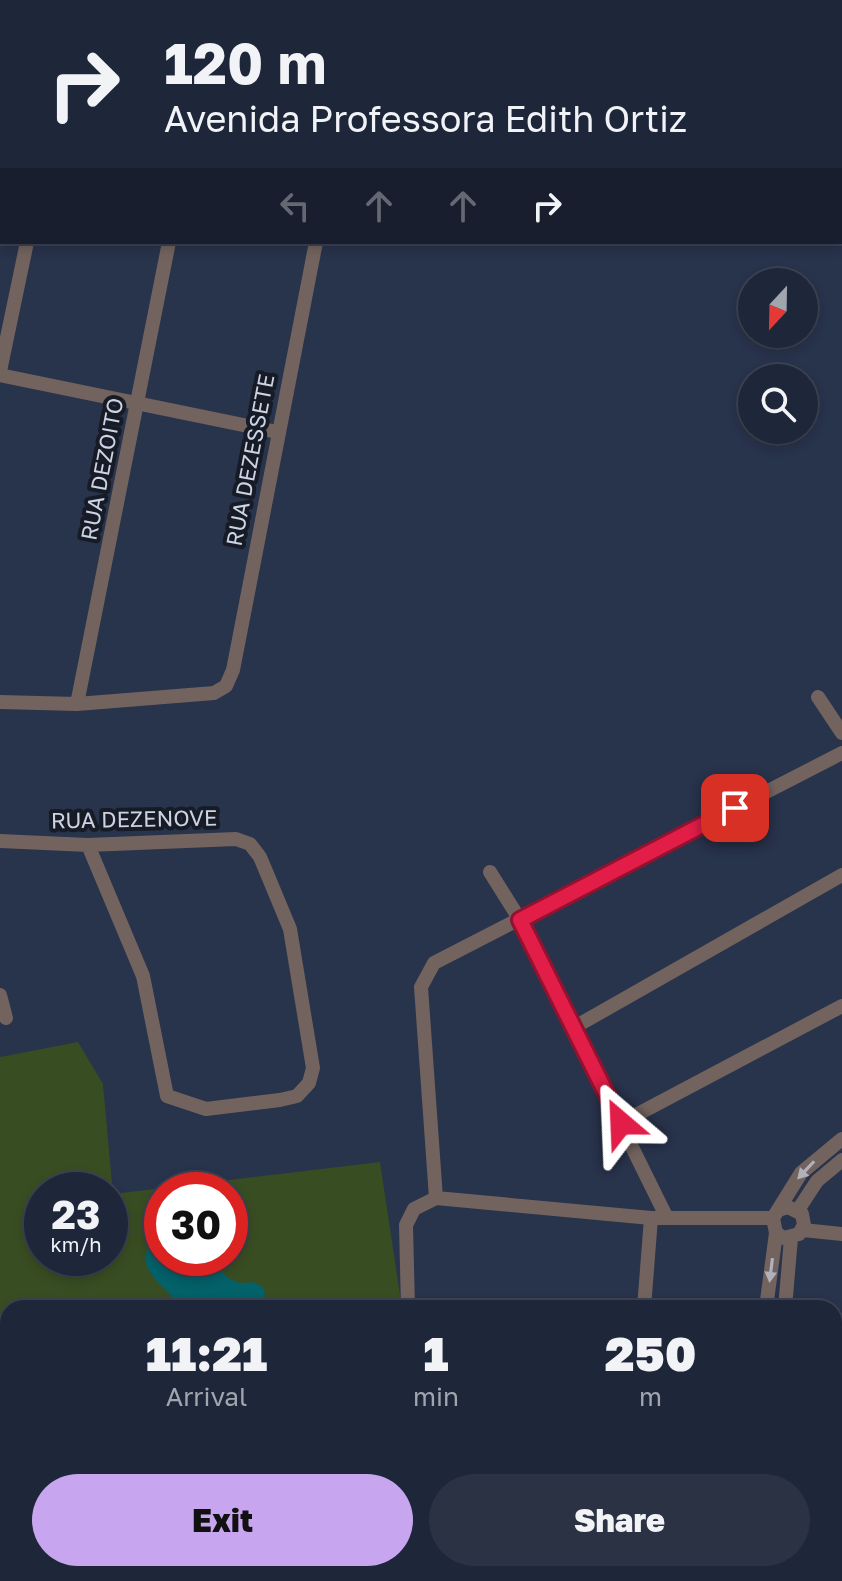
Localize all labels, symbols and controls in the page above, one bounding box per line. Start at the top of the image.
text: 120 m [164,29,326,96]
icon: right [32,32,136,136]
text: Avenida Professora Edith Ortiz [164,97,687,140]
icon: left [273,184,317,228]
icon: ahead [357,184,401,228]
icon: ahead [441,184,485,228]
icon: right [525,184,569,228]
north arrow [738,268,818,348]
map controls [738,268,818,444]
button: search [738,364,818,444]
street label: RUA DEZESSETE [220,372,279,548]
street label: RUA DEZOITO [74,395,129,543]
pin [701,774,769,842]
icon: arrive [713,786,757,830]
street label: RUA DEZENOVE [50,804,217,833]
position arrow [579,1081,663,1165]
one-way arrow [798,1160,816,1179]
speed limit sign: 30 [144,1172,248,1276]
text: 23 [52,1190,100,1238]
text: km/h [51,1232,101,1256]
one-way arrow [764,1258,777,1283]
text: 11:21 [146,1324,267,1382]
text: 1 [423,1324,449,1382]
text: 250 [605,1324,696,1382]
text: Arrival [166,1381,247,1412]
text: min [413,1381,459,1412]
text: m [639,1381,662,1412]
button: Exit [32,1474,413,1566]
button: Share [429,1474,810,1566]

